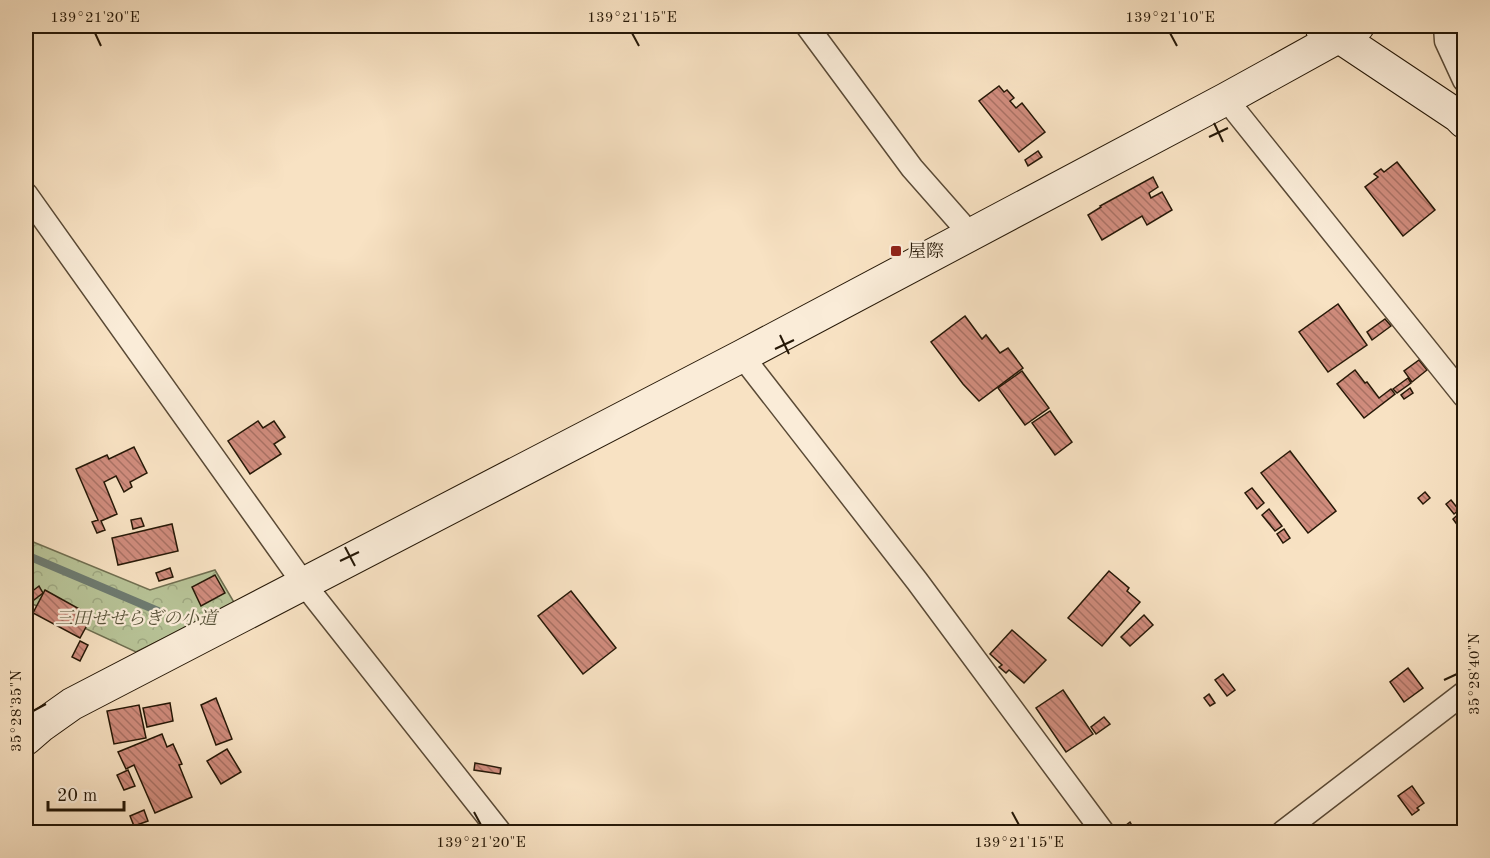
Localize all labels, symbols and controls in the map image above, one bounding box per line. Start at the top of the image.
text: 139°21'20"E [50,11,140,26]
text: 139°21'15"E [587,11,677,26]
text: 139°21'10"E [1125,11,1215,26]
place label: 屋際 [908,241,944,261]
marker: 屋際 [889,244,903,258]
park label: 三田せせらぎの小道 [55,608,220,628]
text: 35°28'40"N [1468,633,1483,715]
text: 35°28'35"N [10,670,25,752]
scale bar [48,774,124,812]
text: 20 m [57,787,97,805]
text: 139°21'20"E [436,836,526,851]
text: 139°21'15"E [974,836,1064,851]

